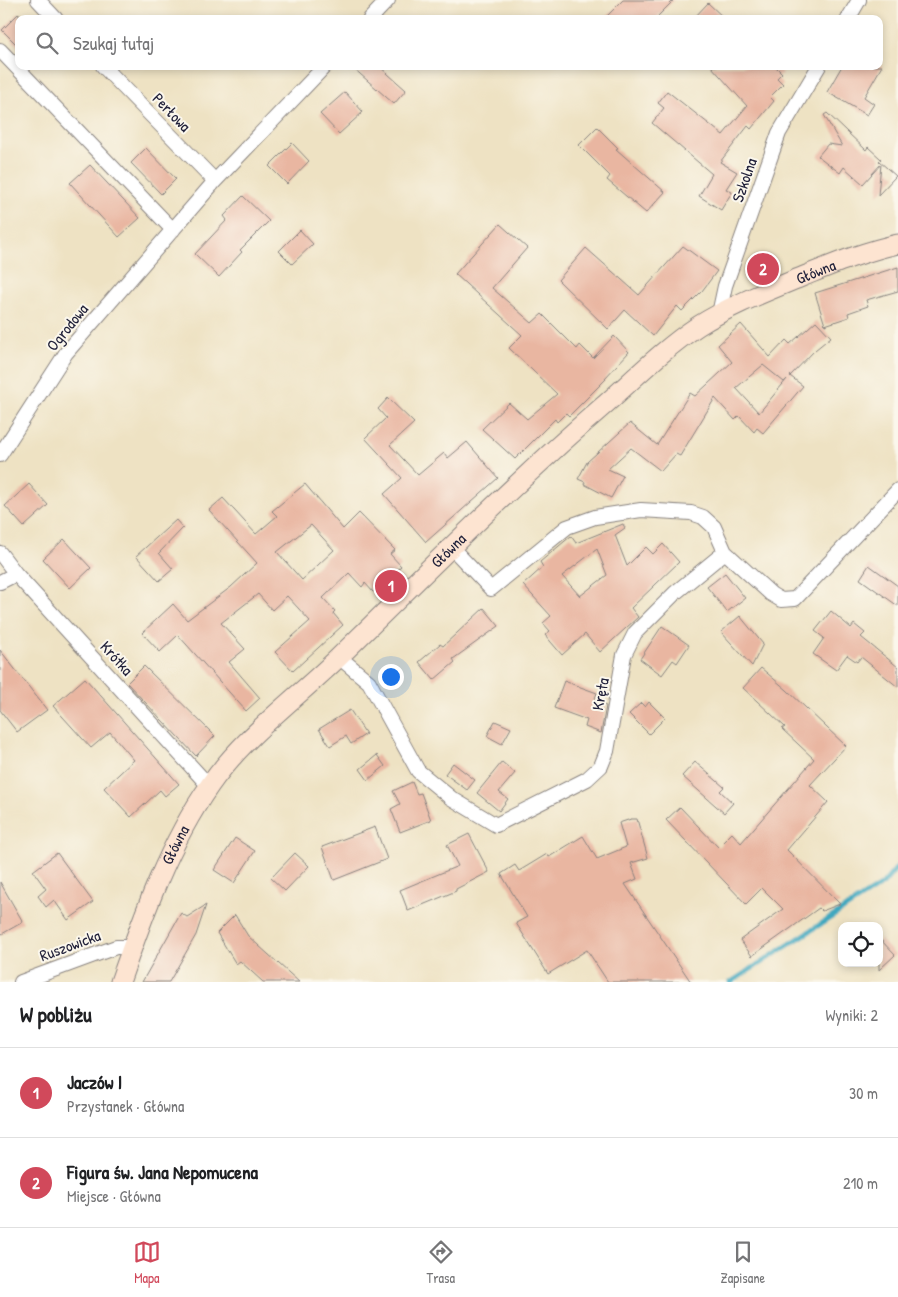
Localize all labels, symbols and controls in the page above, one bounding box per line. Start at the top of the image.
search box [15,15,883,70]
icon: search [33,29,61,57]
text: Szukaj tutaj [73,30,154,56]
street label: Perłowa [148,88,196,136]
street label: Szkolna [726,155,762,205]
pin: 2 [747,250,779,288]
street label: Główna [792,254,839,289]
street label: Ogrodowa [41,299,93,355]
street label: Główna [426,528,470,572]
pin: 1 [375,567,407,605]
street label: Krótka [96,636,138,680]
your location [378,664,404,690]
street label: Kręta [586,676,614,712]
street label: Główna [156,821,194,868]
map controls [838,922,883,967]
button: locate [838,922,883,967]
street label: Ruszowicka [37,924,103,966]
text: W pobliżu [20,1000,92,1029]
text: Wyniki: 2 [825,1004,878,1026]
text: Jaczów I [67,1069,122,1095]
text: 1 [33,1082,39,1104]
text: 30 m [849,1082,878,1104]
text: Przystanek · Główna [67,1095,184,1117]
text: Figura św. Jana Nepomucena [67,1159,258,1185]
text: 2 [32,1172,40,1194]
text: 210 m [843,1172,878,1194]
text: Miejsce · Główna [67,1185,161,1207]
tab: Mapa [133,1238,161,1287]
tab: Trasa [427,1238,455,1287]
tab: Zapisane [721,1238,765,1287]

